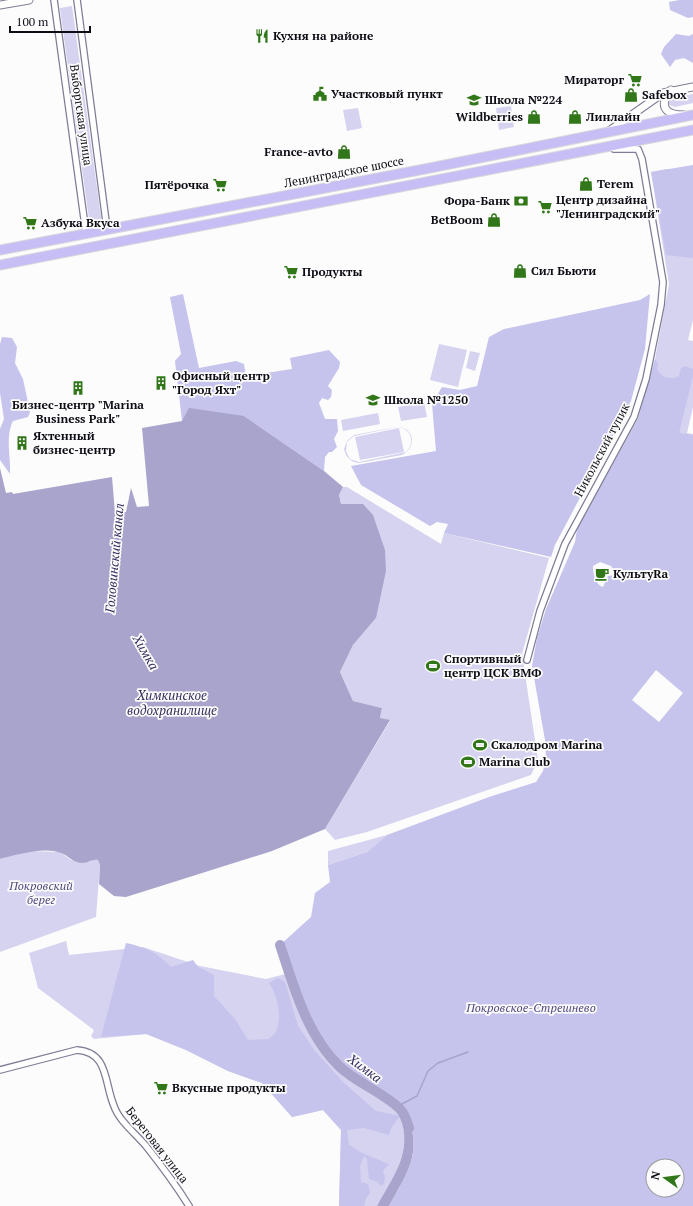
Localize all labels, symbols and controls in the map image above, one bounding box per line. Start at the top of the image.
scale bar [10,8,90,34]
text: 100 m [16,14,49,29]
restaurant icon: Кухня на районе [254,28,270,44]
place label: Кухня на районе [273,28,374,43]
street label: Выборгская улица [67,63,96,166]
place label: Мираторг [564,72,624,87]
supermarket icon: Мираторг [627,72,643,88]
public building icon: Участковый пункт [312,86,328,102]
place label: Участковый пункт [331,86,443,101]
shop icon: Safebox [623,87,639,103]
place label: Safebox [642,87,687,102]
school or university icon: Школа №224 [466,92,482,108]
place label: Школа №224 [485,92,563,107]
place label: Wildberries [456,109,524,124]
shop icon: Wildberries [526,109,542,125]
shop icon: Линлайн [567,109,583,125]
place label: Линлайн [585,109,640,124]
place label: France-avto [264,144,333,159]
shop icon: France-avto [336,144,352,160]
street label: Ленинградское шоссе [282,153,405,191]
shop icon: Terem [578,176,594,192]
place label: Terem [597,176,634,191]
place label: Пятёрочка [145,177,209,192]
supermarket icon: Пятёрочка [212,177,228,193]
place label: Центр дизайна "Ленинградский" [556,192,660,221]
place label: Фора-Банк [444,193,511,208]
bank icon: Фора-Банк [513,193,529,209]
supermarket icon: Центр дизайна "Ленинградский" [537,199,553,215]
place label: BetBoom [431,212,483,227]
shop icon: BetBoom [486,212,502,228]
supermarket icon: Азбука Вкуса [22,215,38,231]
place label: Азбука Вкуса [41,215,120,230]
shop icon: Сил Бьюти [512,263,528,279]
place label: Сил Бьюти [531,263,596,278]
supermarket icon: Продукты [283,264,299,280]
place label: Продукты [302,264,362,279]
place label: Офисный центр "Город Яхт" [172,368,270,397]
building icon: Офисный центр "Город Яхт" [153,375,169,391]
building icon: Бизнес-центр "Marina Business Park" [70,380,86,396]
school or university icon: Школа №1250 [365,392,381,408]
place label: Школа №1250 [384,392,468,407]
place label: Бизнес-центр "Marina Business Park" [12,397,144,426]
street label: Никольский тупик [571,400,633,499]
place label: Яхтенный бизнес-центр [33,428,115,457]
building icon: Яхтенный бизнес-центр [14,435,30,451]
water label: Головинский канал [100,502,128,615]
cafe icon: КультуRа [594,566,610,582]
place label: КультуRа [613,566,669,581]
water label: Химка [128,630,163,673]
place label: Спортивный центр ЦСК ВМФ [444,651,542,680]
sports icon: Спортивный центр ЦСК ВМФ [425,658,441,674]
water label: Химкинское водохранилище [127,686,217,719]
sports icon: Скалодром Marina [472,737,488,753]
place label: Скалодром Marina [491,737,603,752]
sports icon: Marina Club [460,754,476,770]
place label: Marina Club [479,754,550,769]
park label: Покровский берег [8,878,73,907]
park label: Покровское-Стрешнево [465,1000,596,1015]
water label: Химка [344,1049,386,1086]
supermarket icon: Вкусные продукты [153,1080,169,1096]
place label: Вкусные продукты [172,1080,286,1095]
street label: Береговая улица [123,1104,192,1186]
north arrow [645,1158,685,1198]
text: N [647,1169,663,1181]

